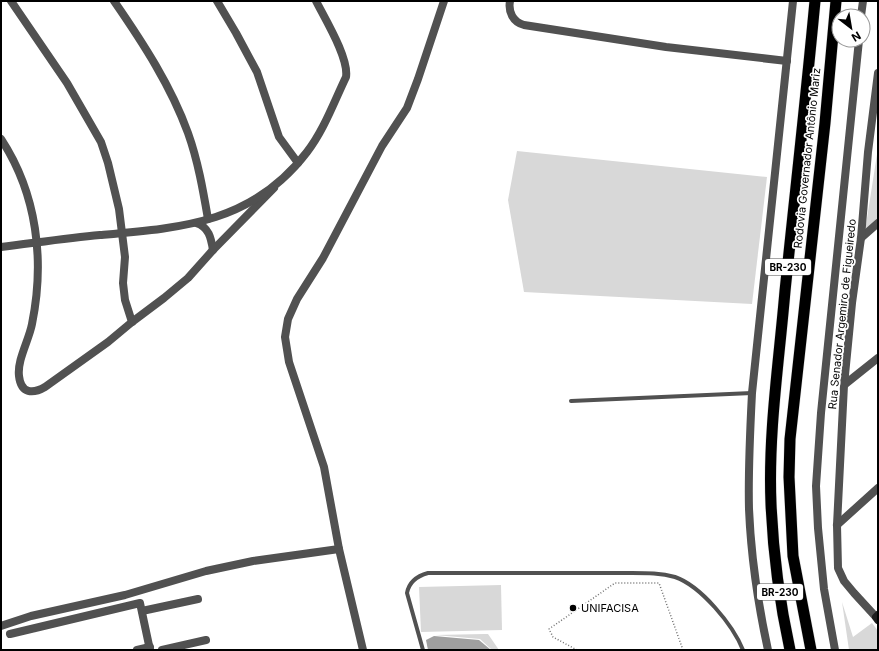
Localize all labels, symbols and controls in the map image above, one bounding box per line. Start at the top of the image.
north arrow [831,8,871,48]
text: N [849,28,863,45]
street label: Rodovia Governador Antônio Mariz [791,67,823,249]
street label: Rua Senador Argemiro de Figueiredo [825,218,859,410]
road number: BR-230 [765,259,811,275]
road number: BR-230 [757,584,803,600]
place label: UNIFACISA [581,601,639,615]
marker: UNIFACISA [568,603,578,613]

